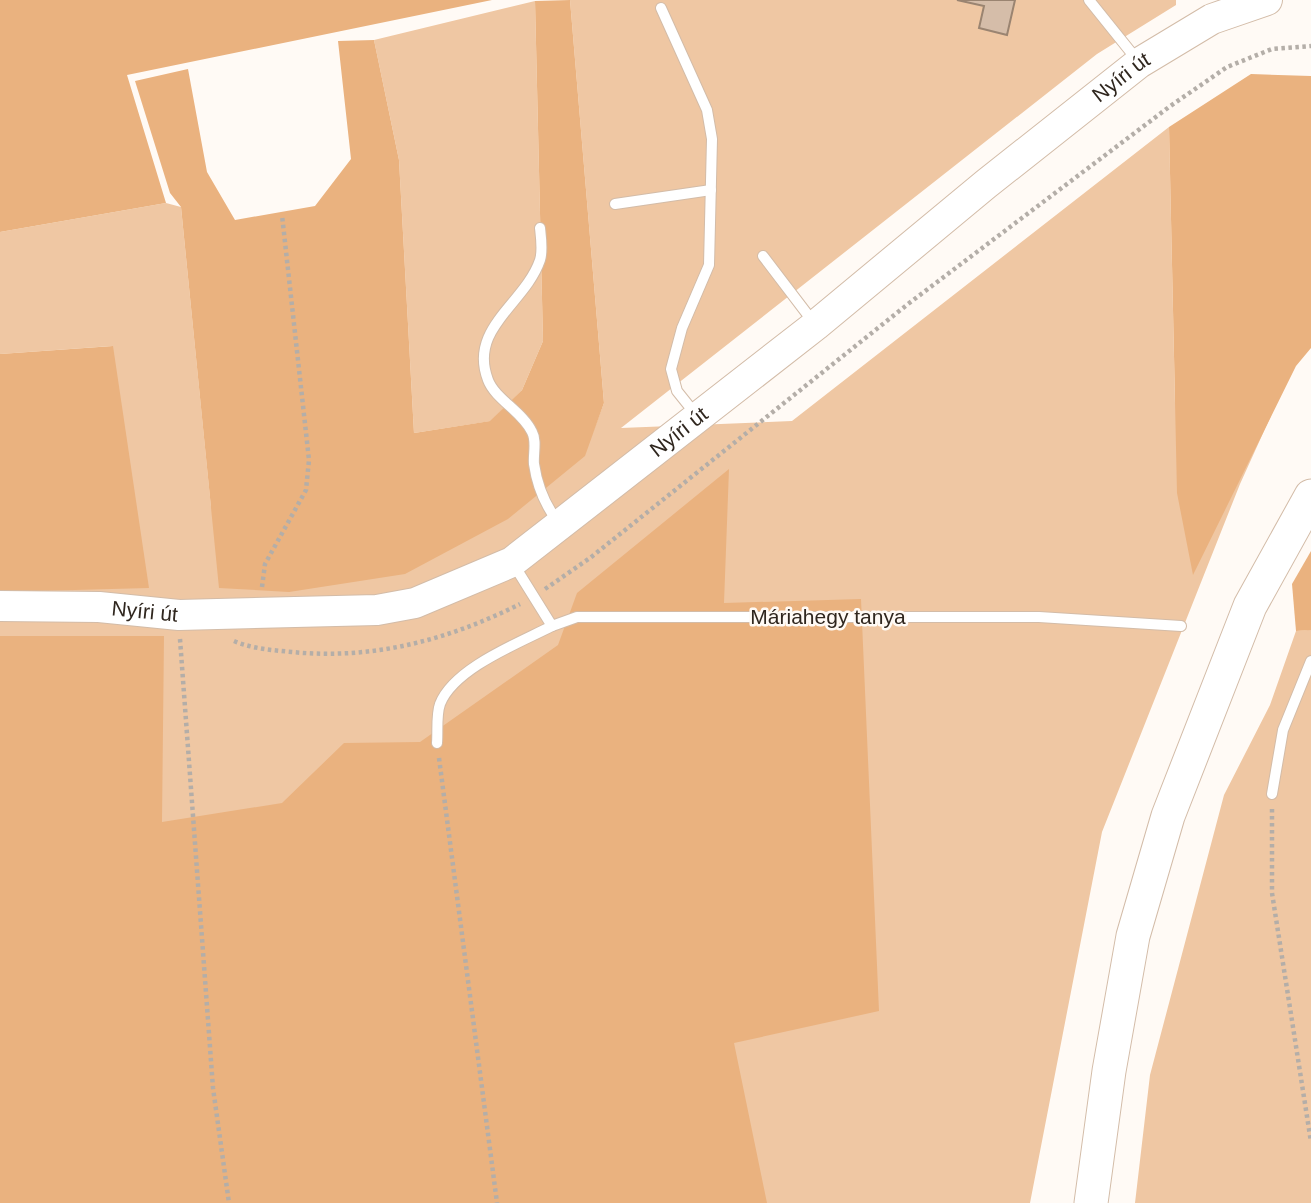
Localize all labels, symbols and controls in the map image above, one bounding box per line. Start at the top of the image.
street label: Nyíri út [1088,47,1154,106]
street label: Nyíri út [645,402,712,461]
street label: Nyíri út [111,596,179,626]
street label: Máriahegy tanya [750,605,906,628]

